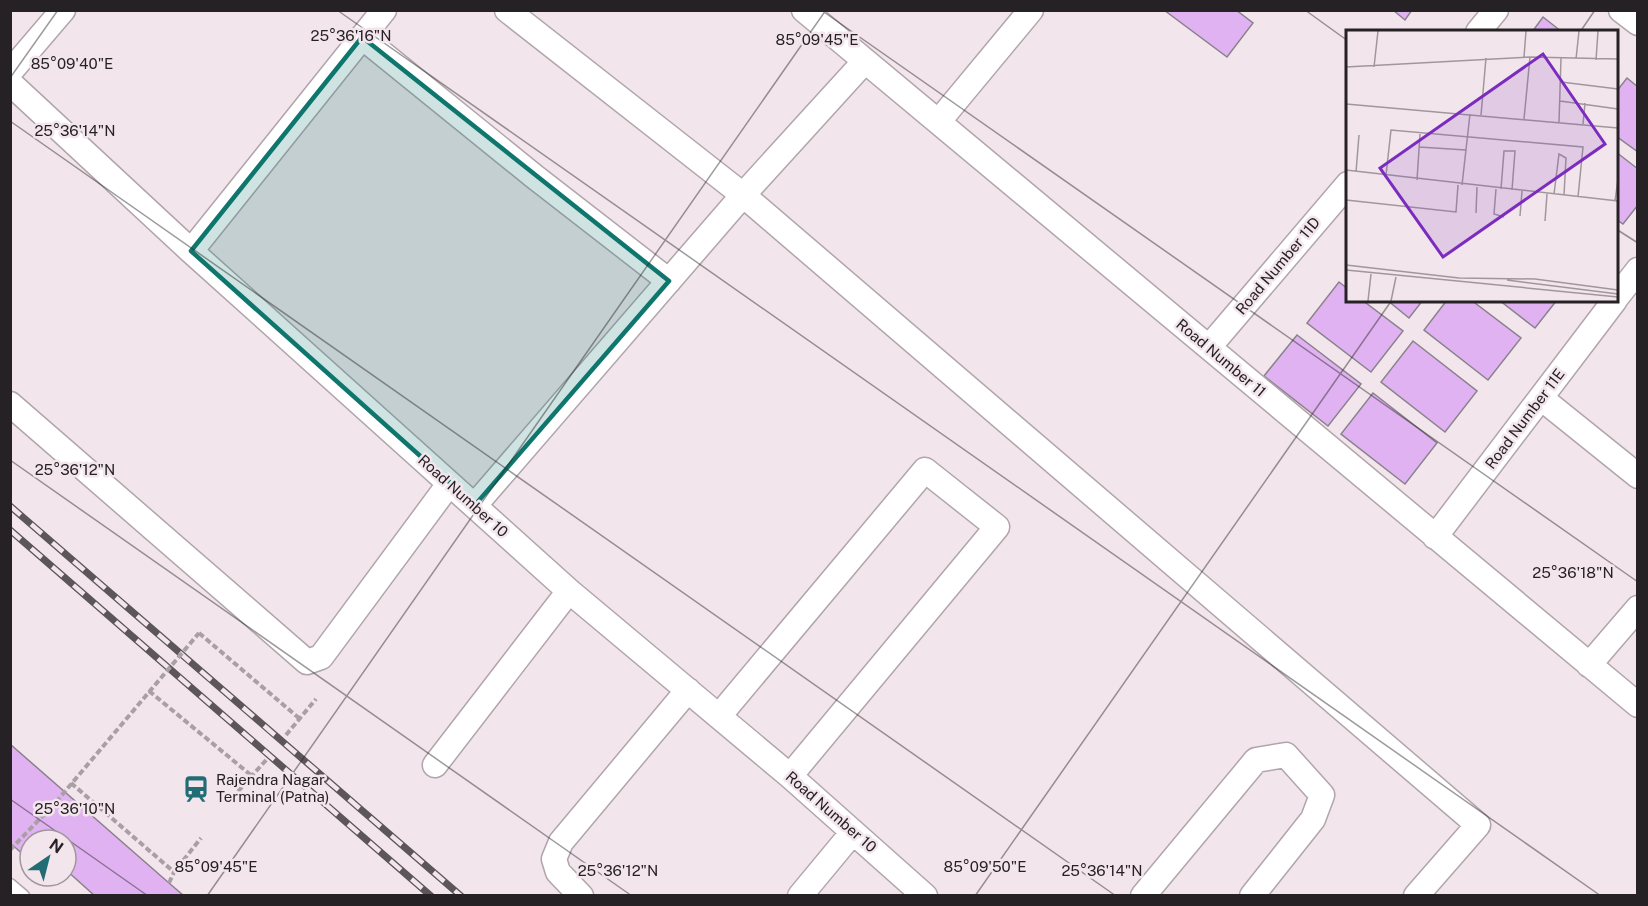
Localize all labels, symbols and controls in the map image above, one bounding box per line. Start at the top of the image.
text: 25°36'16"N [310,27,392,44]
inset map [1346,30,1618,302]
text: 85°09'45"E [775,31,859,48]
text: 85°09'40"E [31,55,113,72]
text: 25°36'14"N [34,122,116,139]
street label: Road Number 11D [1232,214,1323,318]
street label: Road Number 11 [1173,315,1269,400]
street label: Road Number 11E [1481,365,1568,472]
street label: Road Number 10 [415,451,512,540]
text: 25°36'12"N [35,461,115,478]
text: 25°36'18"N [1532,564,1614,581]
street label: Road Number 10 [783,768,880,856]
place label: Rajendra Nagar Terminal (Patna) [216,771,329,805]
station icon: Rajendra Nagar Terminal (Patna) [181,774,211,804]
text: 25°36'10"N [35,800,115,817]
north arrow [18,828,78,888]
text: N [46,835,67,857]
text: 85°09'45"E [174,858,258,875]
text: 85°09'50"E [944,858,1026,875]
text: 25°36'12"N [578,862,658,879]
text: 25°36'14"N [1061,862,1143,879]

